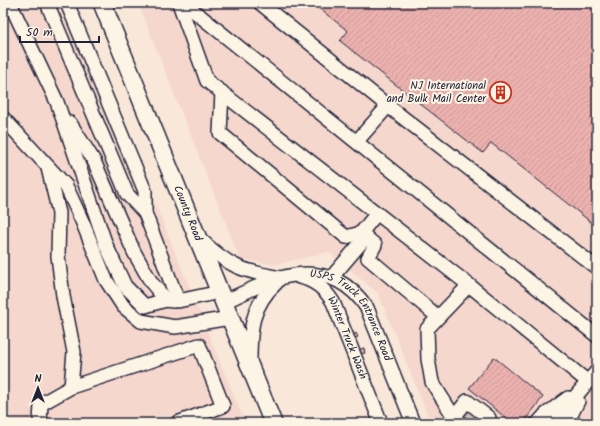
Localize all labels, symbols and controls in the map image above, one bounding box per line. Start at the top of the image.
scale bar [20,18,99,44]
text: 50 m [26,23,53,42]
place label: NJ International and Bulk Mail Center [387,77,487,108]
building icon: NJ International and Bulk Mail Center [488,79,514,105]
street label: County Road [168,183,207,244]
street label: USPS Truck Entrance Road [309,265,396,364]
street label: Winter Truck Wash [322,293,372,382]
north arrow [18,368,58,408]
text: N [35,370,42,388]

